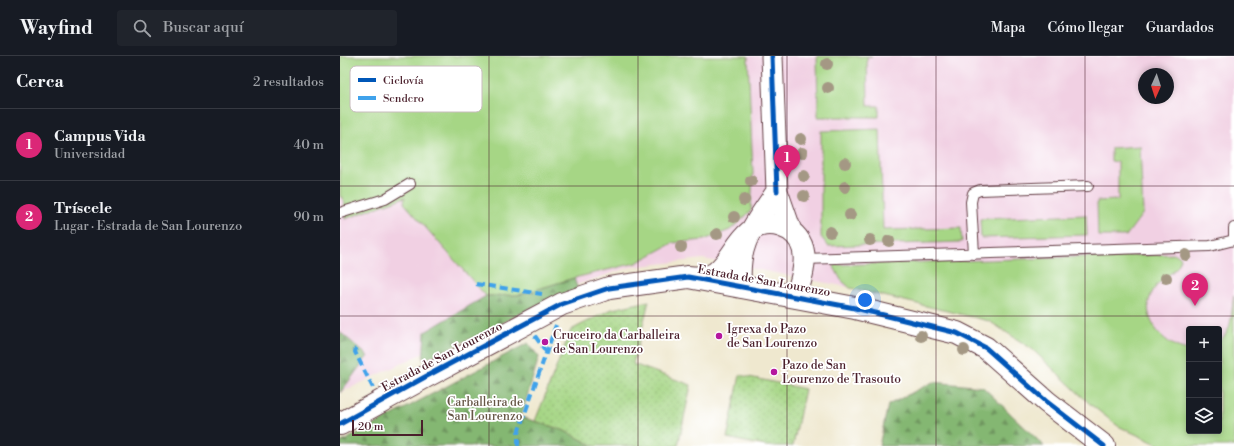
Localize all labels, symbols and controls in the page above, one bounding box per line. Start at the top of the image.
search box [117,10,397,46]
text: Wayfind [20,16,93,40]
icon: search [131,17,153,39]
text: Buscar aquí [163,18,244,37]
text: Mapa [991,19,1025,37]
text: Cómo llegar [1047,19,1124,37]
text: Guardados [1146,19,1214,37]
legend [350,66,482,112]
north arrow [1138,68,1174,104]
text: Cerca [16,71,64,93]
text: 2 resultados [253,74,324,90]
text: Ciclovía [383,74,424,88]
text: Sendero [383,92,424,106]
text: Campus Vida [54,127,146,146]
text: 1 [26,137,32,153]
text: 40 m [294,137,324,153]
pin: 1 [774,145,800,178]
text: Universidad [54,146,125,162]
text: Tríscele [54,199,112,218]
text: 2 [25,209,33,225]
text: 90 m [293,209,324,225]
text: Lugar · Estrada de San Lourenzo [54,218,242,234]
street label: Estrada de San Lourenzo [696,262,832,300]
pin: 2 [1182,273,1208,306]
your location [855,290,875,310]
street label: Estrada de San Lourenzo [379,319,505,395]
place label: Igrexa do Pazo de San Lourenzo [727,322,818,351]
map controls [1186,326,1222,434]
button: + [1186,326,1222,362]
place label: Cruceiro da Carballeira de San Lourenzo [553,328,681,357]
marker: Igrexa do Pazo de San Lourenzo [714,331,724,341]
marker: Cruceiro da Carballeira de San Lourenzo [540,337,550,347]
place label: Pazo de San Lourenzo de Trasouto [782,358,901,387]
button: − [1186,362,1222,398]
marker: Pazo de San Lourenzo de Trasouto [769,367,779,377]
park label: Carballeira de San Lourenzo [447,395,523,424]
button: layers [1186,398,1222,434]
scale bar [352,418,423,437]
text: 20 m [358,420,383,434]

